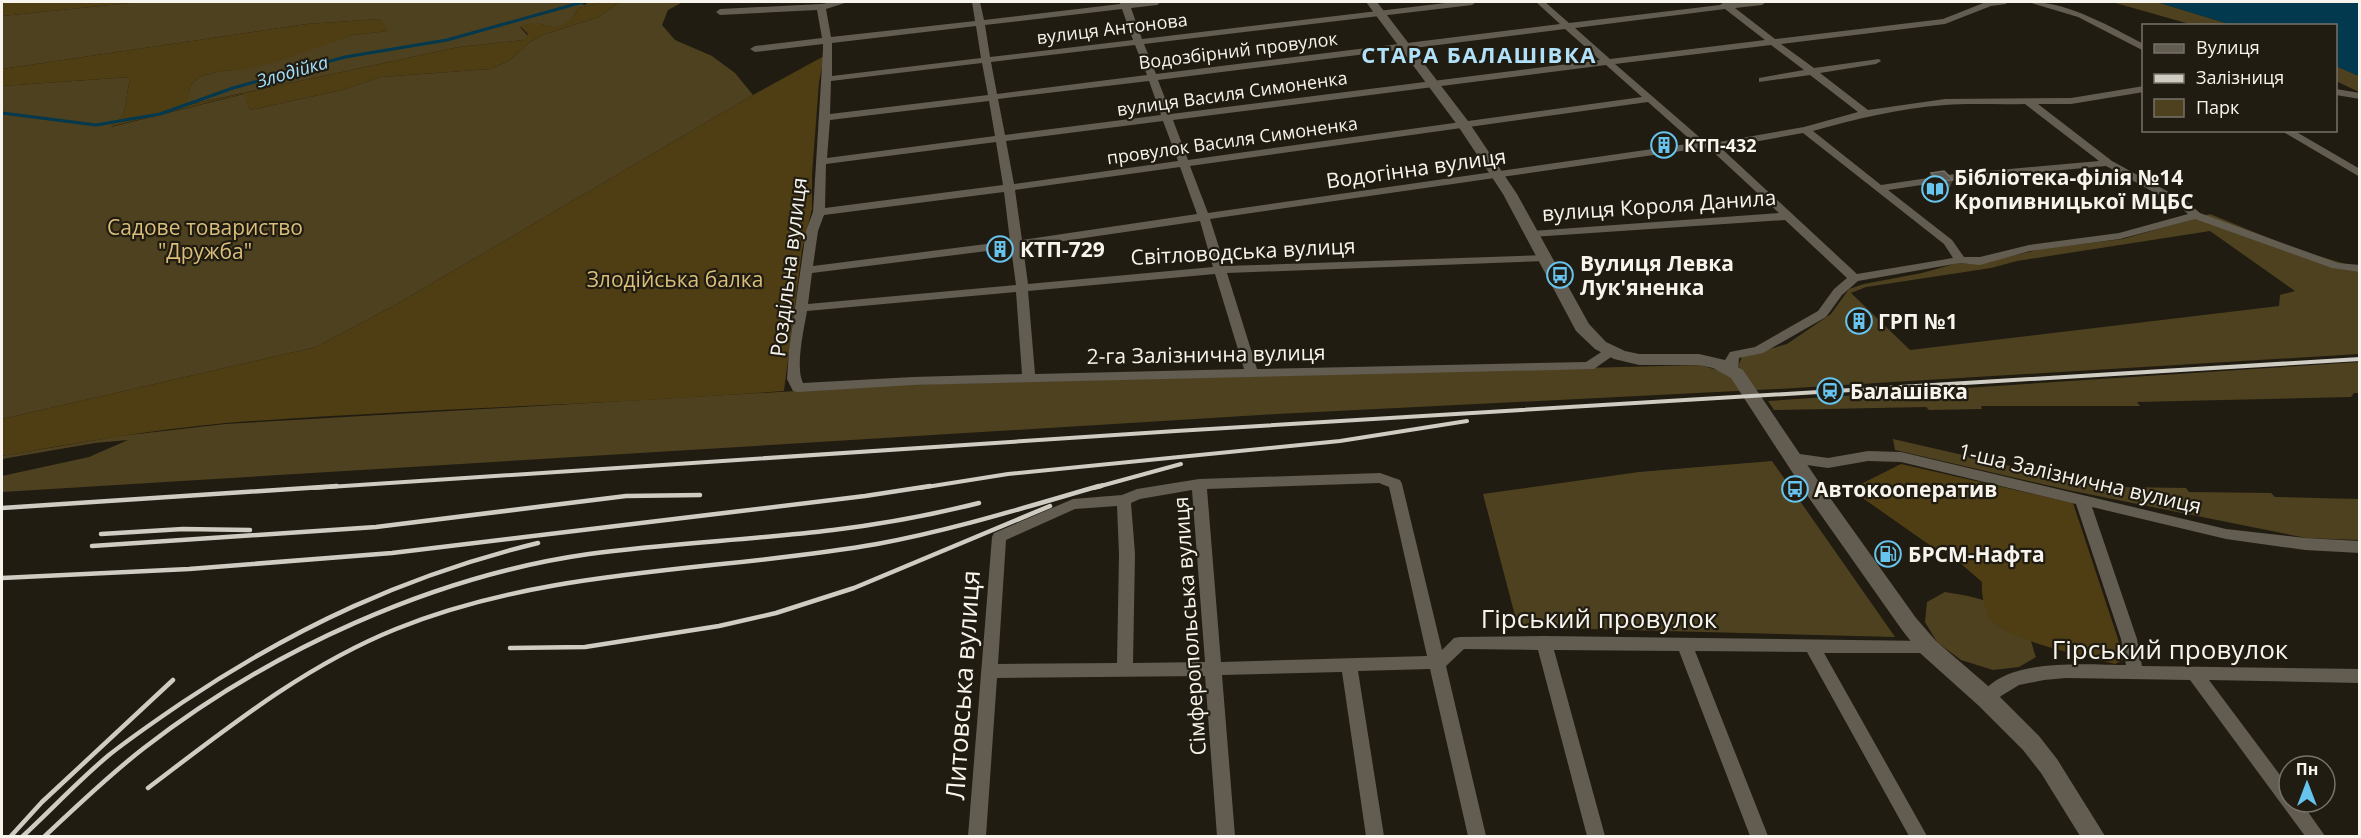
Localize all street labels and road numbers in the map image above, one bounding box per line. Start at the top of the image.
street label: вулиця Антонова [1035,7,1189,49]
street label: Водозбірний провулок [1137,26,1340,74]
street label: вулиця Василя Симоненка [1115,65,1349,121]
street label: провулок Василя Симоненка [1105,111,1359,169]
street label: Водогінна вулиця [1324,141,1508,195]
street label: Роздільна вулиця [763,176,813,358]
street label: вулиця Короля Данила [1541,183,1777,227]
street label: Світловодська вулиця [1130,231,1356,271]
street label: 2-га Залізнична вулиця [1086,338,1326,370]
street label: 1-ша Залізнична вулиця [1956,436,2204,520]
street label: Сімферопольська вулиця [1166,496,1212,756]
street label: Литовська вулиця [936,569,988,801]
street label: Гірський провулок [1481,600,1718,636]
street label: Гірський провулок [2052,631,2289,667]

